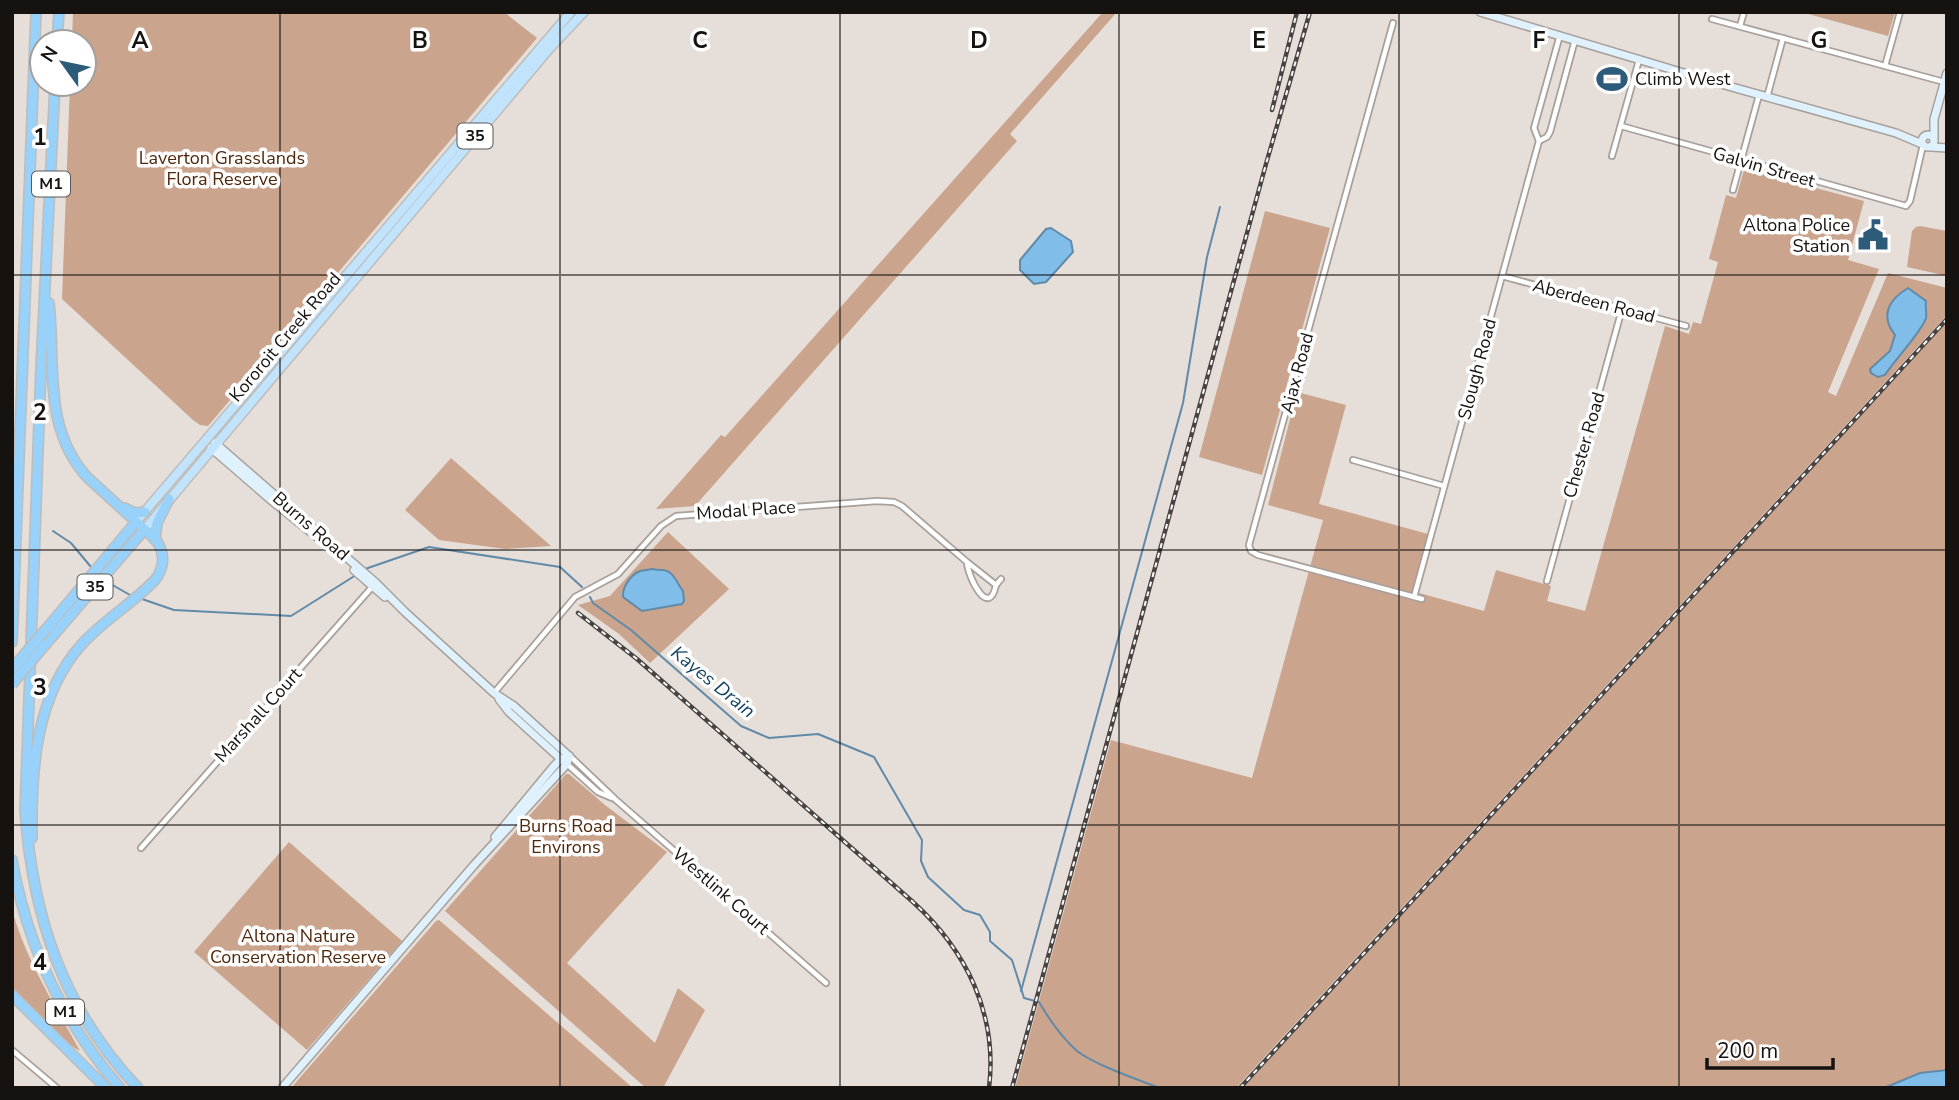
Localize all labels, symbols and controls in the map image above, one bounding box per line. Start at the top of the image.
text: A [131,25,149,56]
text: B [412,25,428,56]
text: C [692,25,708,56]
text: D [970,25,988,56]
text: E [1252,25,1266,56]
text: F [1533,25,1546,56]
text: G [1811,25,1827,56]
north arrow [28,28,98,98]
text: N [35,41,64,67]
sports icon: Climb West [1595,62,1629,96]
place label: Climb West [1635,67,1731,91]
text: 1 [33,122,47,153]
road number: 35 [458,124,492,148]
street label: Galvin Street [1710,141,1819,193]
park label: Laverton Grasslands Flora Reserve [139,146,305,191]
road number: M1 [32,172,70,196]
place label: Altona Police Station [1743,213,1850,258]
public building icon: Altona Police Station [1856,218,1890,252]
street label: Kororoit Creek Road [224,267,346,407]
street label: Aberdeen Road [1530,273,1658,329]
street label: Slough Road [1452,316,1502,422]
street label: Ajax Road [1275,330,1319,416]
street label: Chester Road [1557,389,1611,501]
text: 2 [33,397,47,428]
street label: Burns Road [268,486,354,566]
street label: Modal Place [696,495,796,525]
road number: 35 [78,574,112,600]
water label: Kayes Drain [665,640,761,724]
street label: Marshall Court [209,662,307,768]
text: 3 [33,672,47,703]
park label: Burns Road Environs [519,814,613,859]
street label: Westlink Court [667,842,775,940]
park label: Altona Nature Conservation Reserve [210,924,386,969]
text: 4 [33,947,47,978]
road number: M1 [46,1000,84,1024]
scale bar [1707,1026,1833,1070]
text: 200 m [1717,1037,1778,1065]

